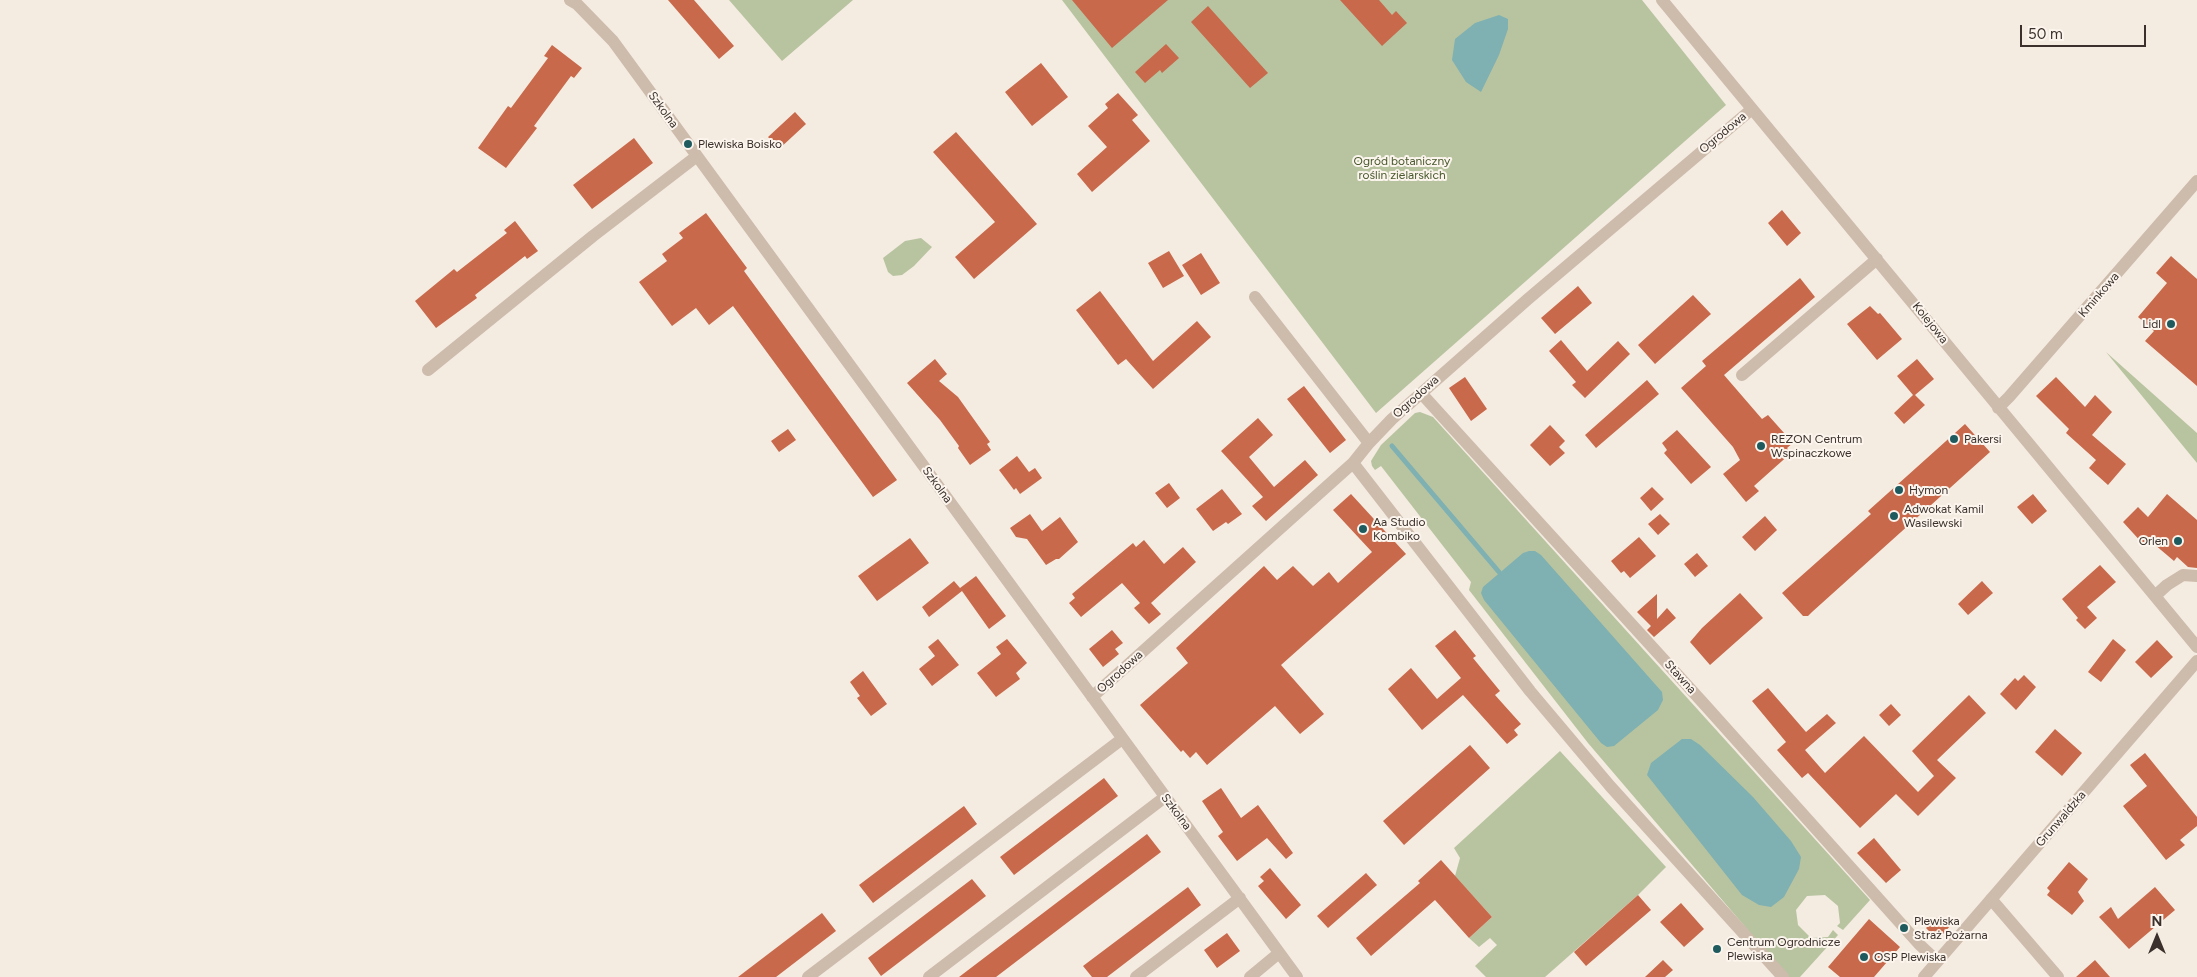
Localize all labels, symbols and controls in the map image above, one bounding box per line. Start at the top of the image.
scale bar [2022,15,2148,47]
text: 50 m [2028,25,2063,43]
street label: Szkolna [645,89,681,131]
street label: Ogrodowa [1697,109,1749,157]
place label: Plewiska Boisko [698,137,782,151]
marker: Plewiska Boisko [682,138,694,150]
park label: Ogród botaniczny roślin zielarskich [1354,154,1450,182]
street label: Kminkowa [2076,270,2122,320]
street label: Kolejowa [1909,300,1951,346]
place label: Lidl [2142,317,2161,331]
marker: Lidl [2165,318,2177,330]
street label: Ogrodowa [1390,373,1442,421]
place label: REZON Centrum Wspinaczkowe [1771,432,1862,460]
place label: Pakersi [1964,432,2002,446]
marker: Pakersi [1948,433,1960,445]
marker: REZON Centrum Wspinaczkowe [1755,440,1767,452]
street label: Szkolna [919,464,955,506]
place label: Hymon [1909,483,1948,497]
marker: Hymon [1893,484,1905,496]
place label: Adwokat Kamil Wasilewski [1904,502,1984,530]
marker: Adwokat Kamil Wasilewski [1888,510,1900,522]
place label: Aa Studio Kombiko [1373,515,1426,543]
marker: Aa Studio Kombiko [1357,523,1369,535]
place label: Orlen [2139,534,2168,548]
marker: Orlen [2172,535,2184,547]
street label: Ogrodowa [1094,648,1146,696]
street label: Stawna [1661,657,1699,697]
street label: Grunwaldzka [2033,788,2089,850]
street label: Szkolna [1158,791,1194,833]
north arrow [2132,912,2182,962]
text: N [2152,913,2162,930]
place label: Plewiska Straż Pożarna [1914,914,1988,942]
marker: Plewiska Straż Pożarna [1898,922,1910,934]
place label: Centrum Ogrodnicze Plewiska [1727,935,1840,963]
marker: Centrum Ogrodnicze Plewiska [1711,943,1723,955]
place label: OSP Plewiska [1874,950,1946,964]
marker: OSP Plewiska [1858,951,1870,963]

